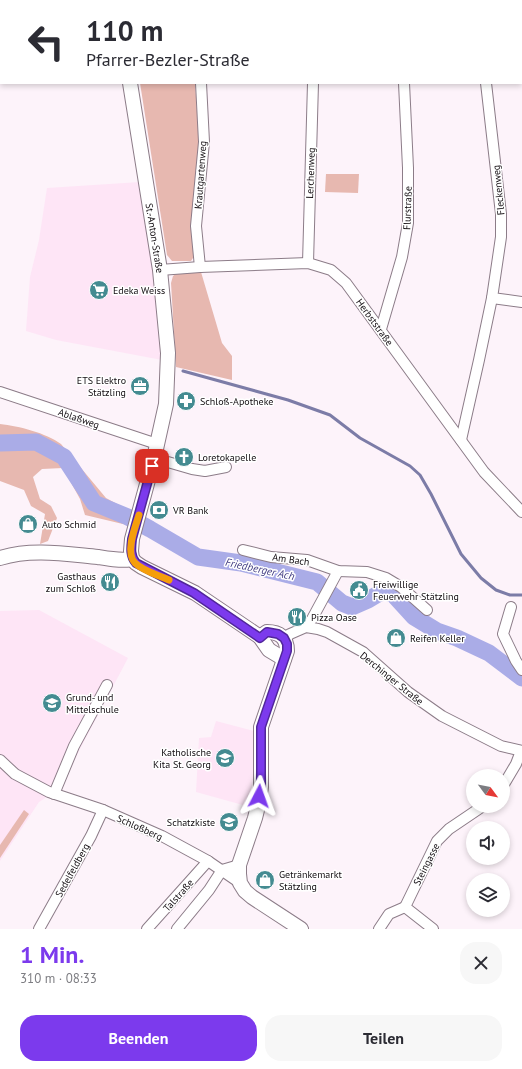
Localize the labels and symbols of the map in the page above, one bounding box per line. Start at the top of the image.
street label: Krautgartenweg [192,141,209,210]
street label: Lerchenweg [303,147,318,199]
street label: Fleckenweg [489,164,508,216]
street label: Flurstraße [400,186,415,230]
street label: St.-Anton-Straße [143,202,166,274]
supermarket icon: Edeka Weiss [88,279,110,301]
place label: Edeka Weiss [113,284,165,297]
street label: Herbststraße [353,296,396,348]
place label: ETS Elektro Stätzling [77,374,126,399]
office icon: ETS Elektro Stätzling [129,375,151,397]
pharmacy icon: Schloß-Apotheke [175,390,197,412]
place label: Schloß-Apotheke [200,395,273,408]
street label: Ablaßweg [57,405,101,432]
church icon: Loretokapelle [173,446,195,468]
pin [135,449,169,483]
place label: Loretokapelle [198,451,256,464]
bank icon: VR Bank [148,499,170,521]
place label: VR Bank [172,504,209,517]
shop icon: Auto Schmid [17,513,39,535]
place label: Auto Schmid [42,518,96,531]
street label: Am Bach [271,550,310,569]
water label: Friedberger Ach [224,555,296,583]
place label: Gasthaus zum Schloß [46,570,96,595]
restaurant icon: Gasthaus zum Schloß [99,571,121,593]
place label: Freiwillige Feuerwehr Stätzling [373,578,459,603]
public building icon: Freiwillige Feuerwehr Stätzling [348,579,370,601]
restaurant icon: Pizza Oase [286,606,308,628]
place label: Pizza Oase [311,611,357,624]
shop icon: Reifen Keller [385,627,407,649]
place label: Reifen Keller [410,632,465,645]
street label: Derchinger Straße [357,649,426,708]
place label: Grund- und Mittelschule [66,691,119,716]
school or university icon: Grund- und Mittelschule [41,692,63,714]
place label: Katholische Kita St. Georg [153,746,211,771]
school or university icon: Katholische Kita St. Georg [214,747,236,769]
north arrow [466,769,510,813]
position arrow [238,775,280,817]
school or university icon: Schatzkiste [218,811,240,833]
street label: Schloßberg [115,812,165,843]
place label: Schatzkiste [167,816,215,829]
street label: Sedelfeldberg [52,841,93,899]
street label: Steingasse [410,841,443,888]
place label: Getränkemarkt Stätzling [279,868,342,893]
shop icon: Getränkemarkt Stätzling [254,869,276,891]
street label: Talstraße [160,876,196,914]

